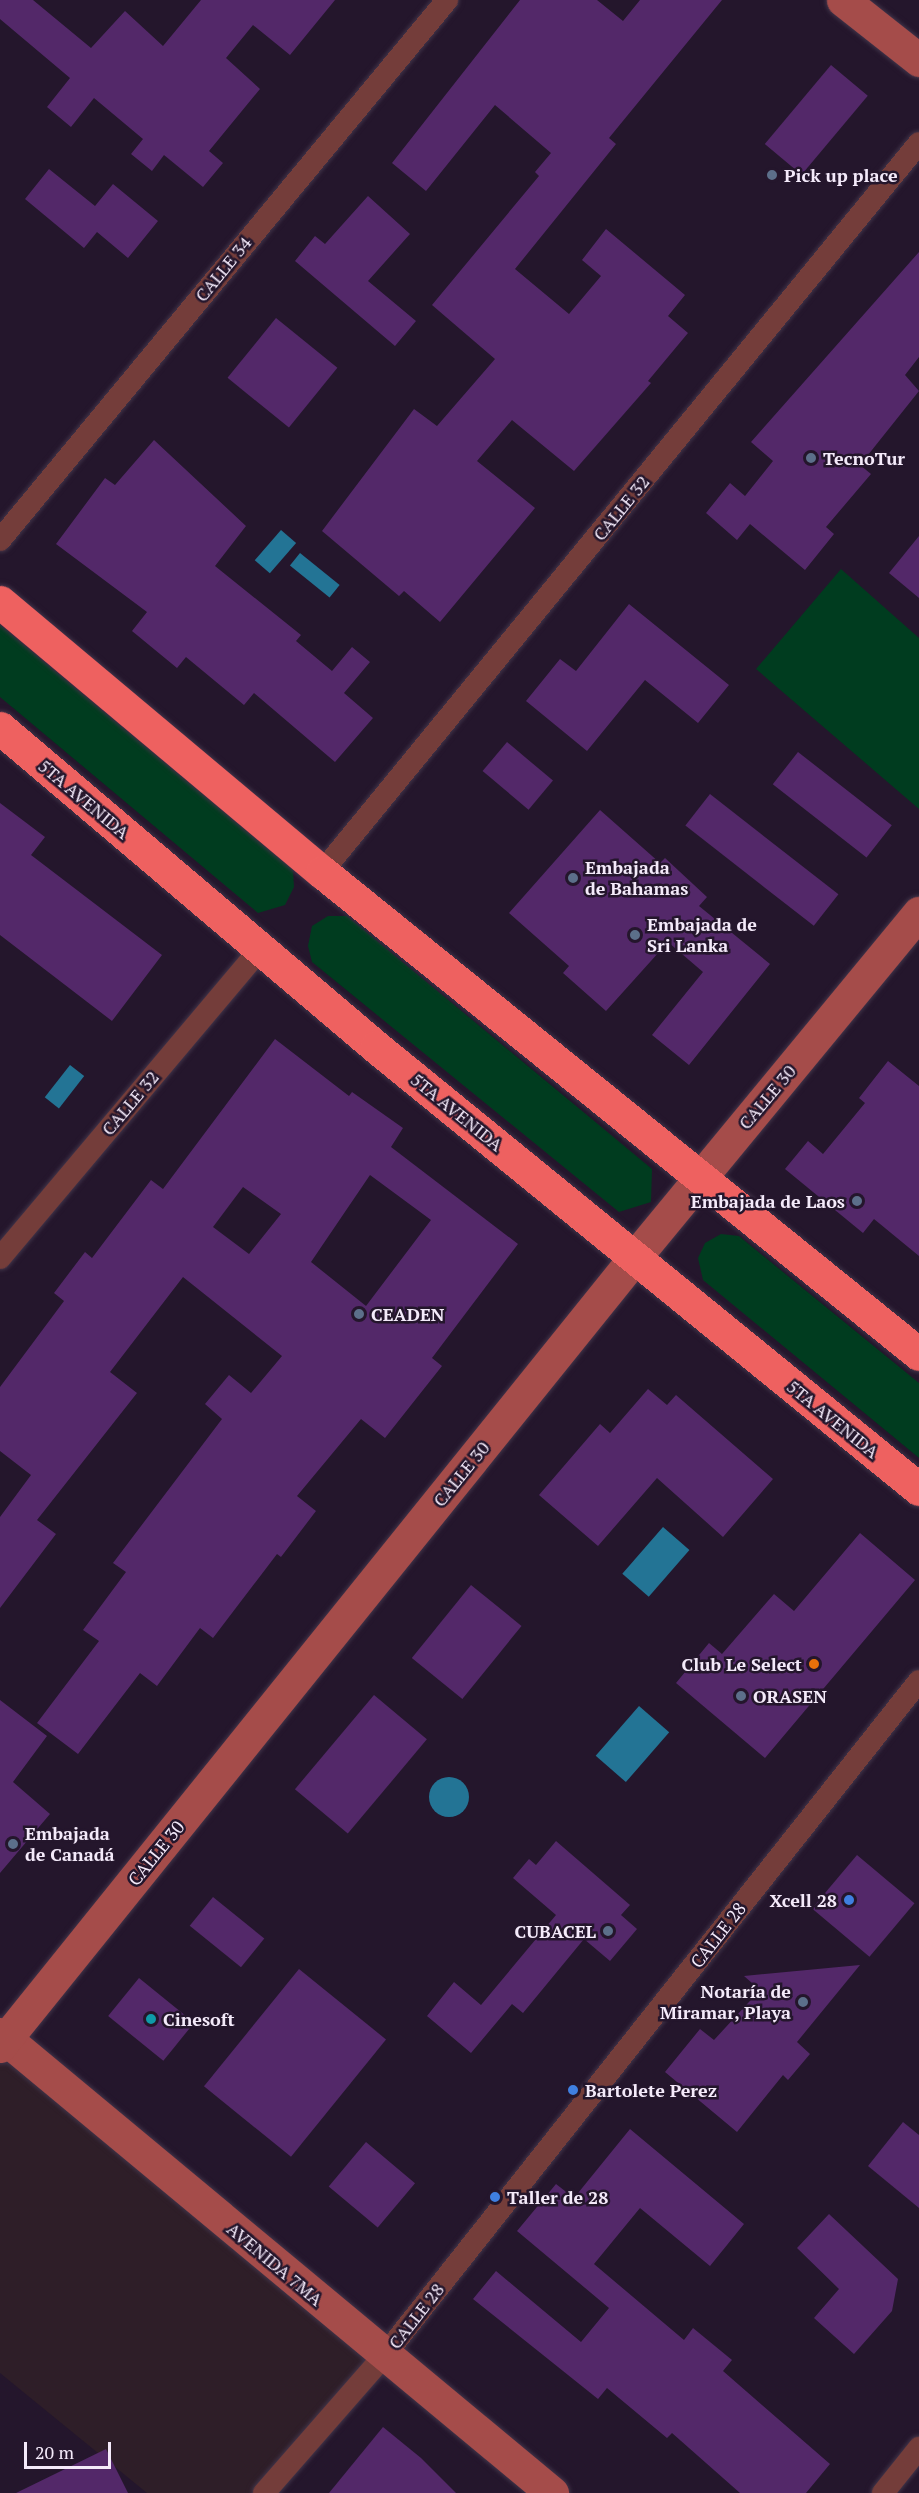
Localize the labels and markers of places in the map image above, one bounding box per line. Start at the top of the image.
place label: Pick up place [784,164,898,186]
marker: Pick up place [765,168,779,182]
place label: TecnoTur [823,447,905,469]
marker: TecnoTur [804,451,818,465]
place label: Embajada de Bahamas [585,857,688,900]
marker: Embajada de Bahamas [566,871,580,885]
place label: Embajada de Sri Lanka [647,914,757,956]
marker: Embajada de Sri Lanka [628,928,642,942]
place label: Embajada de Laos [691,1190,845,1212]
marker: Embajada de Laos [850,1194,864,1208]
place label: CEADEN [371,1303,444,1325]
marker: CEADEN [352,1307,366,1321]
place label: Club Le Select [682,1653,802,1675]
marker: Club Le Select [807,1657,821,1671]
place label: ORASEN [753,1685,827,1707]
marker: ORASEN [734,1689,748,1703]
place label: Embajada de Canadá [25,1823,114,1866]
marker: Embajada de Canadá [6,1837,20,1851]
place label: Xcell 28 [769,1889,837,1911]
marker: Xcell 28 [842,1893,856,1907]
place label: CUBACEL [514,1920,596,1942]
marker: CUBACEL [601,1924,615,1938]
place label: Notaría de Miramar, Playa [659,1981,791,2024]
marker: Notaría de Miramar, Playa [796,1995,810,2009]
place label: Cinesoft [163,2008,235,2030]
marker: Cinesoft [144,2012,158,2026]
place label: Bartolete Perez [585,2079,717,2101]
marker: Bartolete Perez [566,2083,580,2097]
place label: Taller de 28 [507,2186,608,2208]
marker: Taller de 28 [488,2190,502,2204]

